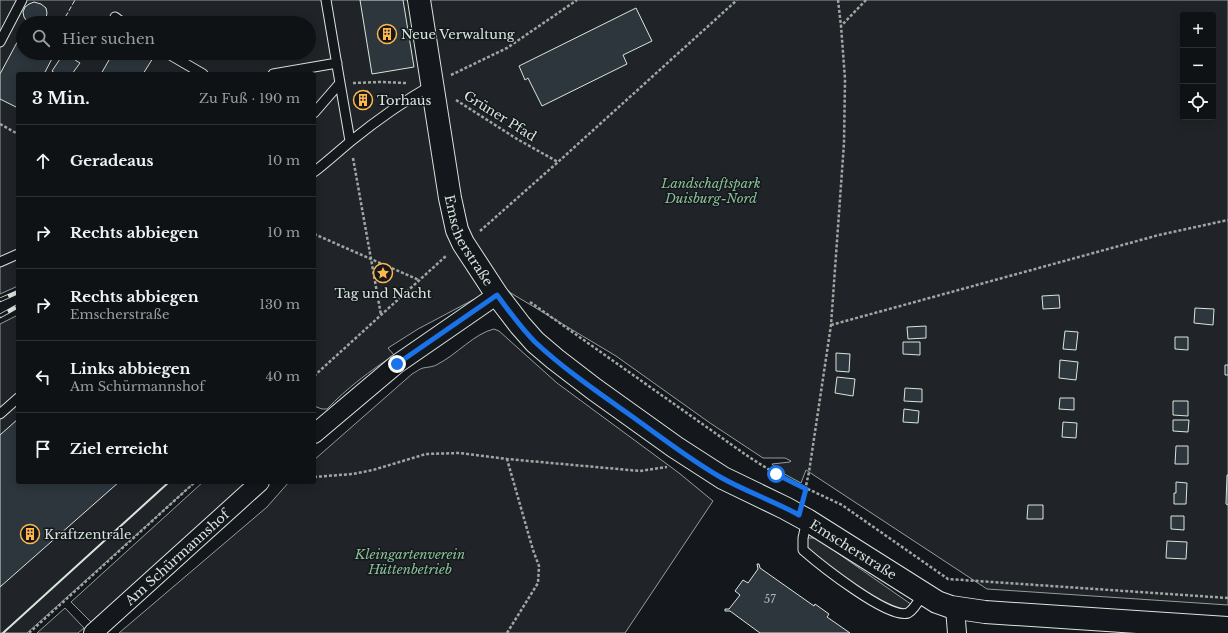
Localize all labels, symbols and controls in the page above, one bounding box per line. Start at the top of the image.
map controls [1180,12,1216,120]
button: + [1180,12,1216,48]
search box [16,16,316,60]
building icon: Neue Verwaltung [376,23,398,45]
place label: Neue Verwaltung [401,26,515,43]
icon: search [30,27,52,49]
text: Hier suchen [62,29,155,48]
button: − [1180,48,1216,84]
button: locate [1180,84,1216,120]
street label: Grüner Pfad [461,87,540,145]
text: 3 Min. [32,88,90,109]
building icon: Torhaus [352,89,374,111]
text: Zu Fuß · 190 m [199,90,300,107]
place label: Torhaus [377,92,432,109]
icon: ahead [32,150,54,172]
text: Geradeaus [70,151,153,170]
text: 10 m [267,152,300,169]
park label: Landschaftspark Duisburg-Nord [660,175,761,207]
street label: Emscherstraße [441,193,497,289]
icon: right [32,222,54,244]
text: Rechts abbiegen [70,223,199,242]
text: 10 m [267,224,300,241]
place icon: Tag und Nacht [372,262,394,284]
place label: Tag und Nacht [334,285,432,302]
text: Rechts abbiegen [70,287,199,306]
icon: right [32,294,54,316]
text: 130 m [259,296,300,313]
text: Emscherstraße [70,306,169,323]
route end [388,355,406,373]
text: Links abbiegen [70,359,190,378]
icon: left [32,366,54,388]
text: 40 m [265,368,300,385]
text: Am Schürmannshof [70,378,205,395]
icon: arrive [32,438,54,460]
text: Ziel erreicht [70,439,168,458]
route start [767,465,785,483]
street label: Am Schürmannshof [120,505,234,609]
street label: Emscherstraße [807,515,900,583]
building icon: Kraftzentrale [19,523,41,545]
place label: Kraftzentrale [44,526,131,543]
park label: Kleingartenverein Hüttenbetrieb [354,546,465,578]
house number: 57 [764,592,776,606]

